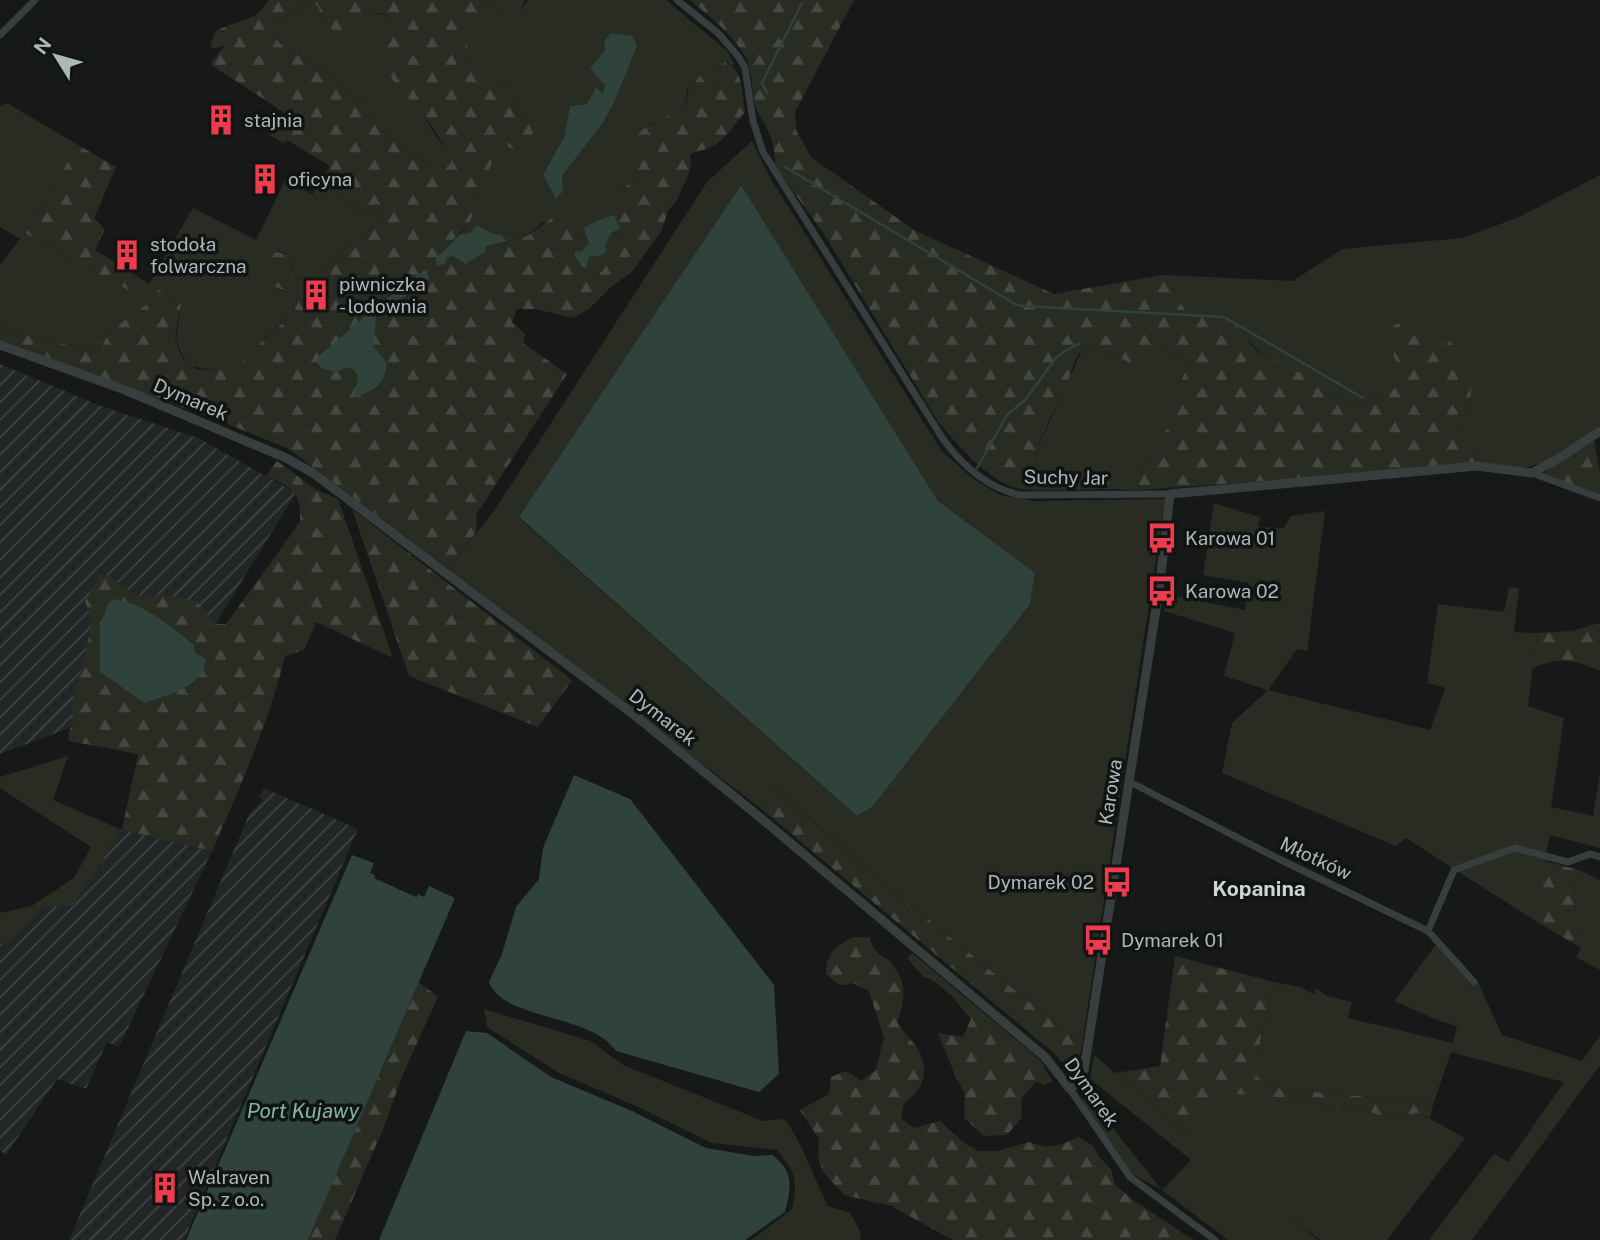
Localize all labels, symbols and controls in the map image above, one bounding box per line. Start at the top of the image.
north arrow [21,21,91,91]
text: N [29,33,56,58]
building icon: stajnia [204,103,238,137]
place label: stajnia [244,109,303,131]
building icon: oficyna [248,162,282,196]
place label: oficyna [288,168,352,190]
place label: stodoła folwarczna [150,233,247,277]
building icon: stodoła folwarczna [110,238,144,272]
place label: piwniczka - lodownia [339,273,427,317]
building icon: piwniczka - lodownia [299,278,333,312]
street label: Dymarek [150,373,232,425]
street label: Suchy Jar [1023,465,1109,489]
bus stop icon: Karowa 01 [1145,521,1179,555]
place label: Karowa 01 [1185,527,1275,549]
bus stop icon: Karowa 02 [1145,574,1179,608]
place label: Karowa 02 [1185,580,1279,602]
street label: Dymarek [625,684,701,750]
street label: Karowa [1094,758,1126,826]
street label: Młotków [1277,832,1355,884]
bus stop icon: Dymarek 02 [1100,865,1134,899]
place label: Dymarek 02 [987,871,1094,893]
district label: Kopanina [1212,876,1306,901]
bus stop icon: Dymarek 01 [1081,923,1115,957]
place label: Dymarek 01 [1121,929,1224,951]
street label: Dymarek [1060,1053,1124,1131]
water label: Port Kujawy [247,1098,360,1123]
place label: Walraven Sp. z o.o. [188,1166,270,1210]
building icon: Walraven Sp. z o.o. [148,1171,182,1205]

